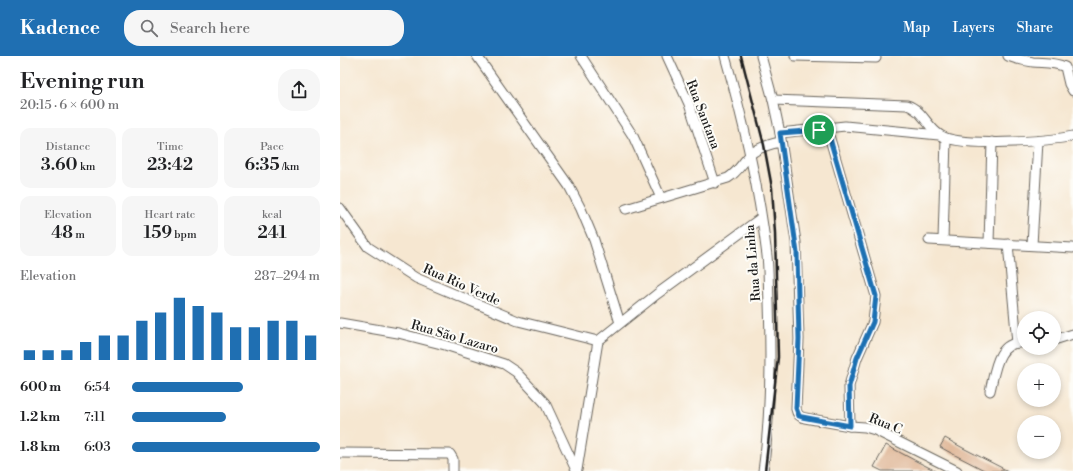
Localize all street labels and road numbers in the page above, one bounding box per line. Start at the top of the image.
street label: Rua Santana [682,77,724,152]
street label: Rua da Linha [742,223,764,302]
street label: Rua Rio Verde [420,261,503,309]
street label: Rua São Lazaro [409,317,500,357]
street label: Rua C [867,410,905,438]

